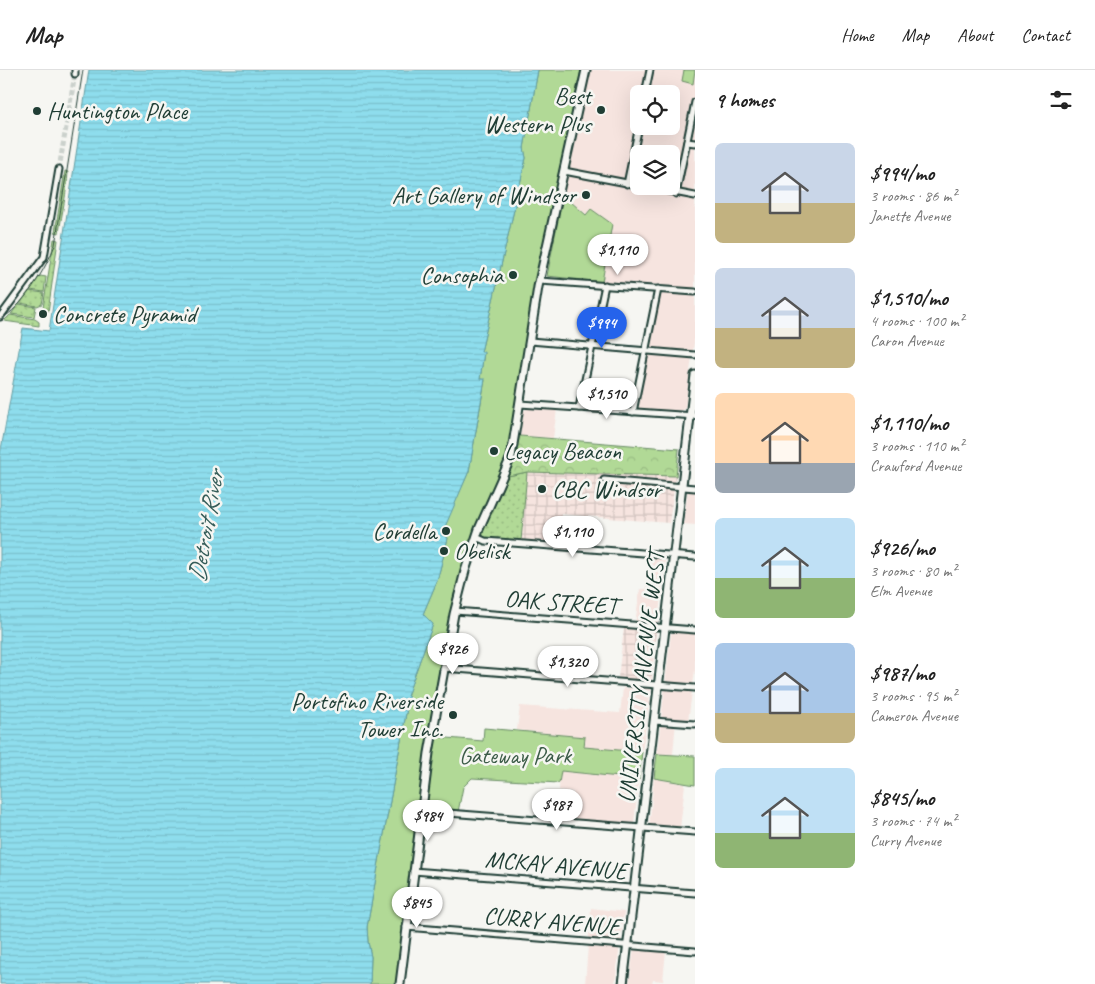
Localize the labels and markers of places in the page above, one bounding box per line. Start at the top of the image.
place label: Best Western Plus [484,81,593,139]
place label: Huntington Place [47,96,189,126]
marker: Best Western Plus [595,104,607,116]
marker: Huntington Place [31,105,43,117]
place label: Art Gallery of Windsor [392,180,578,210]
marker: Art Gallery of Windsor [580,189,592,201]
pin: $1,110 [577,234,659,276]
place label: Consophia [421,260,504,290]
marker: Consophia [507,269,519,281]
place label: Concrete Pyramid [53,299,199,329]
pin: $994 [572,306,632,349]
marker: Concrete Pyramid [37,308,49,320]
pin: $1,510 [566,378,648,420]
place label: Legacy Beacon [504,436,621,466]
marker: Legacy Beacon [488,445,500,457]
place label: CBC Windsor [552,474,663,504]
marker: CBC Windsor [536,483,548,495]
place label: Cordella [372,516,438,546]
pin: $1,110 [532,516,614,558]
marker: Cordella [440,525,452,537]
place label: Obelisk [454,536,512,566]
marker: Obelisk [438,545,450,557]
pin: $926 [423,632,483,675]
pin: $1,320 [527,646,609,688]
place label: Portofino Riverside Tower Inc. [291,686,445,744]
marker: Portofino Riverside Tower Inc. [447,709,459,721]
pin: $987 [527,788,587,831]
pin: $984 [398,800,458,842]
pin: $845 [387,886,447,929]

